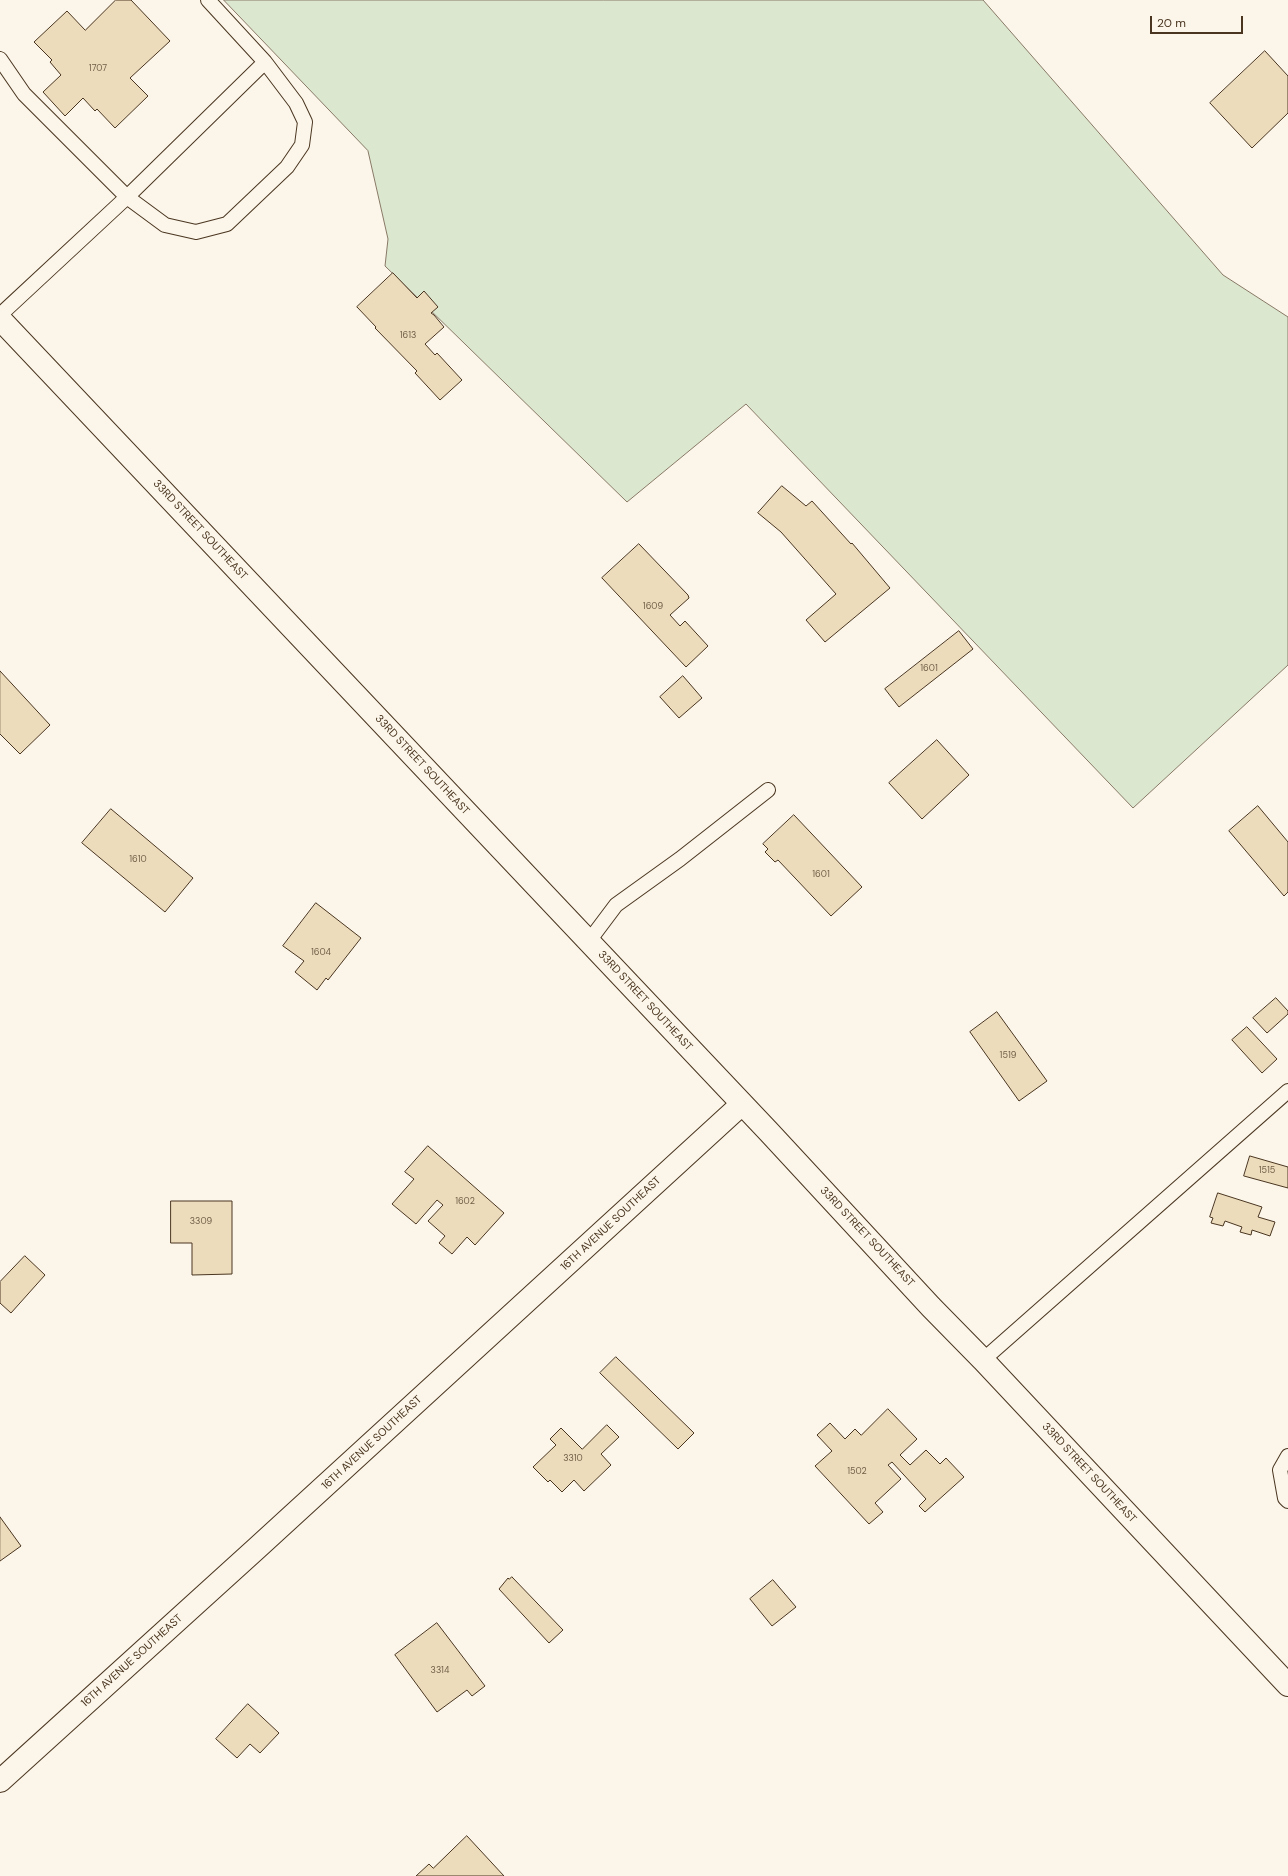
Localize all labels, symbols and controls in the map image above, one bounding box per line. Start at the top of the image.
scale bar [1152,8,1245,34]
text: 20 m [1157,15,1186,31]
house number: 1707 [89,64,107,74]
house number: 1613 [400,331,416,341]
street label: 33RD STREET SOUTHEAST [150,477,250,583]
house number: 1609 [643,602,663,612]
house number: 1601 [920,664,938,674]
street label: 33RD STREET SOUTHEAST [372,712,472,818]
house number: 1610 [129,855,147,865]
house number: 1601 [812,870,830,880]
house number: 1604 [311,948,331,958]
street label: 33RD STREET SOUTHEAST [595,948,695,1054]
house number: 1519 [1000,1051,1016,1061]
house number: 1515 [1259,1166,1275,1176]
street label: 16TH AVENUE SOUTHEAST [558,1174,664,1274]
street label: 33RD STREET SOUTHEAST [817,1184,917,1290]
house number: 1602 [455,1197,475,1207]
house number: 3309 [190,1217,212,1227]
street label: 16TH AVENUE SOUTHEAST [319,1393,425,1493]
street label: 33RD STREET SOUTHEAST [1039,1420,1139,1526]
house number: 3310 [563,1454,583,1464]
house number: 1502 [847,1467,867,1477]
street label: 16TH AVENUE SOUTHEAST [79,1612,185,1710]
house number: 3314 [431,1666,449,1676]

